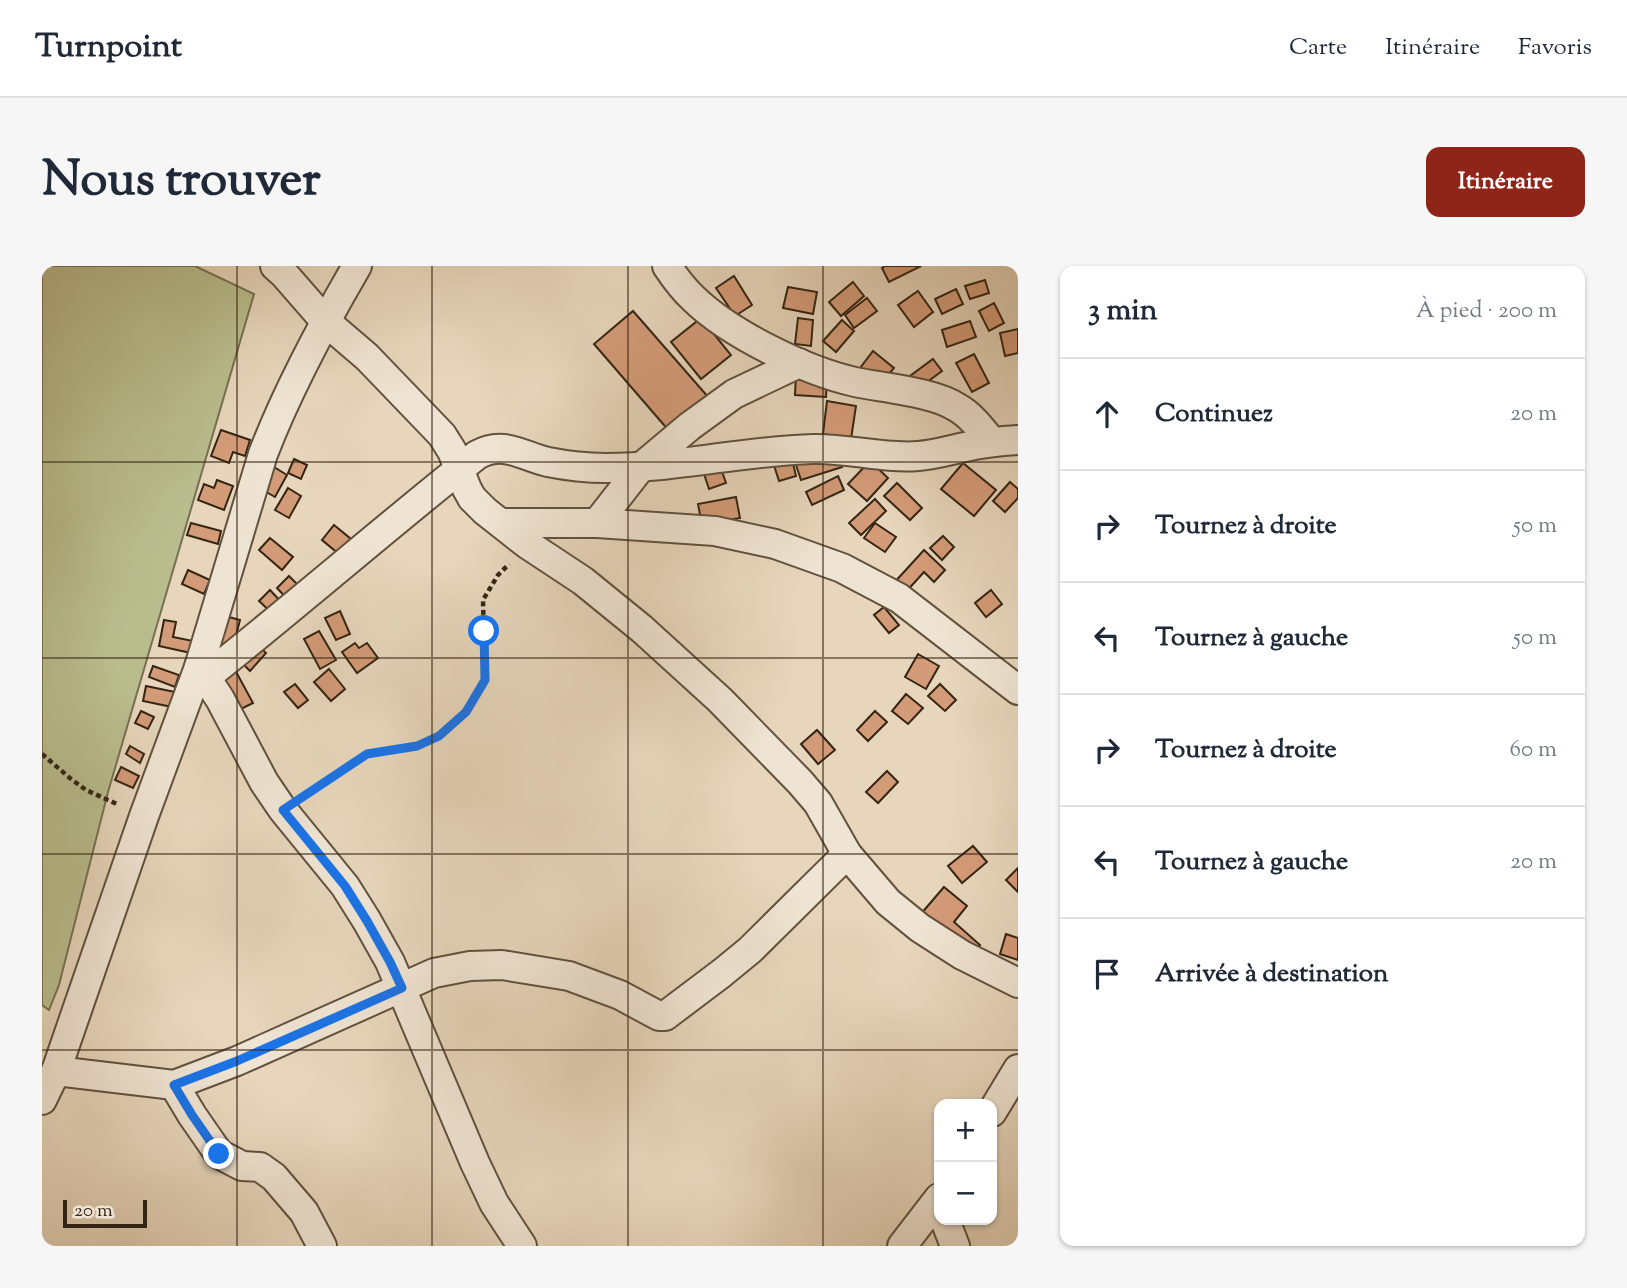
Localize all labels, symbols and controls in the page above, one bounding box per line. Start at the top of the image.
text: Turnpoint [35,24,182,72]
text: Carte [1289,31,1347,65]
text: Itinéraire [1385,31,1480,65]
text: Favoris [1518,31,1592,65]
text: Nous trouver [42,147,321,217]
button: Itinéraire [1426,147,1585,217]
text: 3 min [1088,290,1158,333]
text: À pied · 200 m [1416,295,1557,328]
icon: ahead [1088,395,1126,433]
text: Continuez [1155,396,1273,433]
text: 20 m [1510,398,1557,431]
icon: right [1088,507,1126,545]
text: Tournez à droite [1155,508,1337,545]
text: 50 m [1513,510,1557,543]
route start [468,615,499,646]
icon: left [1088,619,1126,657]
text: Tournez à gauche [1155,620,1348,657]
text: 50 m [1513,622,1557,655]
icon: right [1088,731,1126,769]
text: Tournez à droite [1155,732,1337,769]
text: 60 m [1509,734,1557,767]
icon: left [1088,843,1126,881]
text: Tournez à gauche [1155,844,1348,881]
text: 20 m [1510,846,1557,879]
icon: arrive [1088,955,1126,993]
text: Arrivée à destination [1155,956,1388,993]
map controls [934,1099,997,1225]
button: + [934,1099,997,1162]
route end [203,1138,234,1169]
button: − [934,1162,997,1225]
scale bar [63,1197,147,1229]
text: 20 m [74,1198,113,1225]

